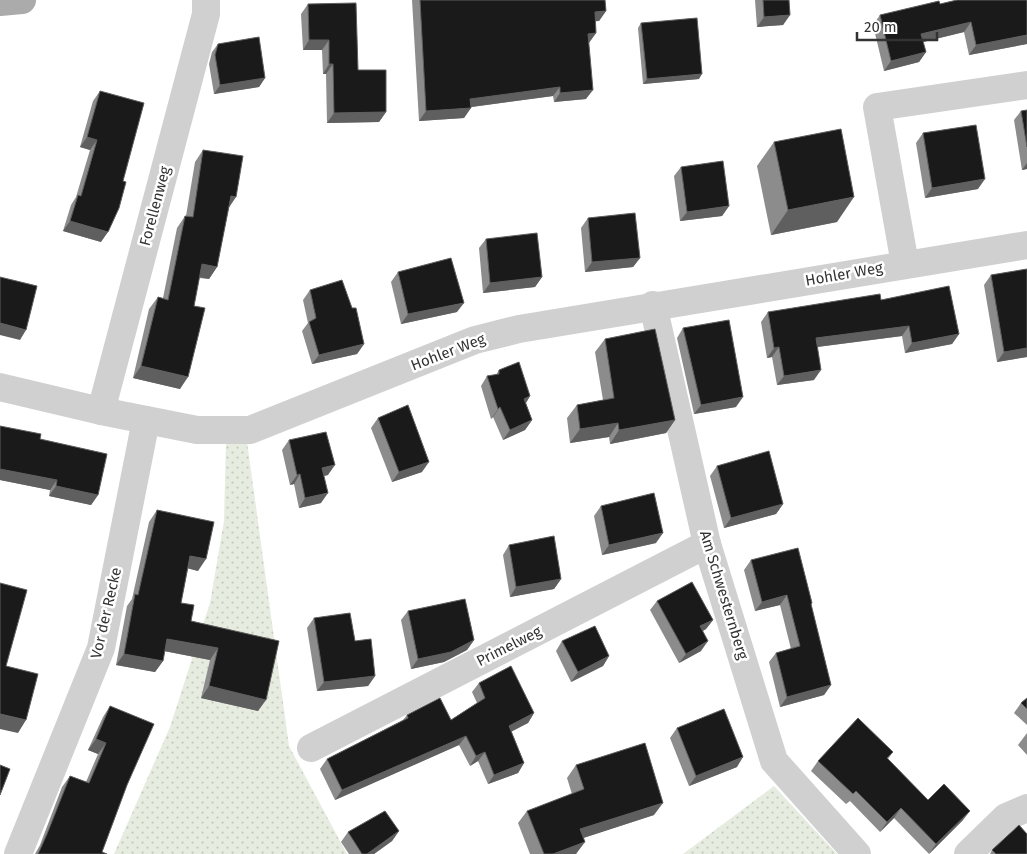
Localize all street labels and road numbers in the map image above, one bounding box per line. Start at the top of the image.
street label: Forellenweg [136,164,174,248]
street label: Hohler Weg [804,258,884,290]
street label: Hohler Weg [408,330,488,374]
street label: Am Schwesternberg [696,528,752,662]
street label: Vor der Recke [87,566,125,660]
street label: Primelweg [473,622,545,670]

